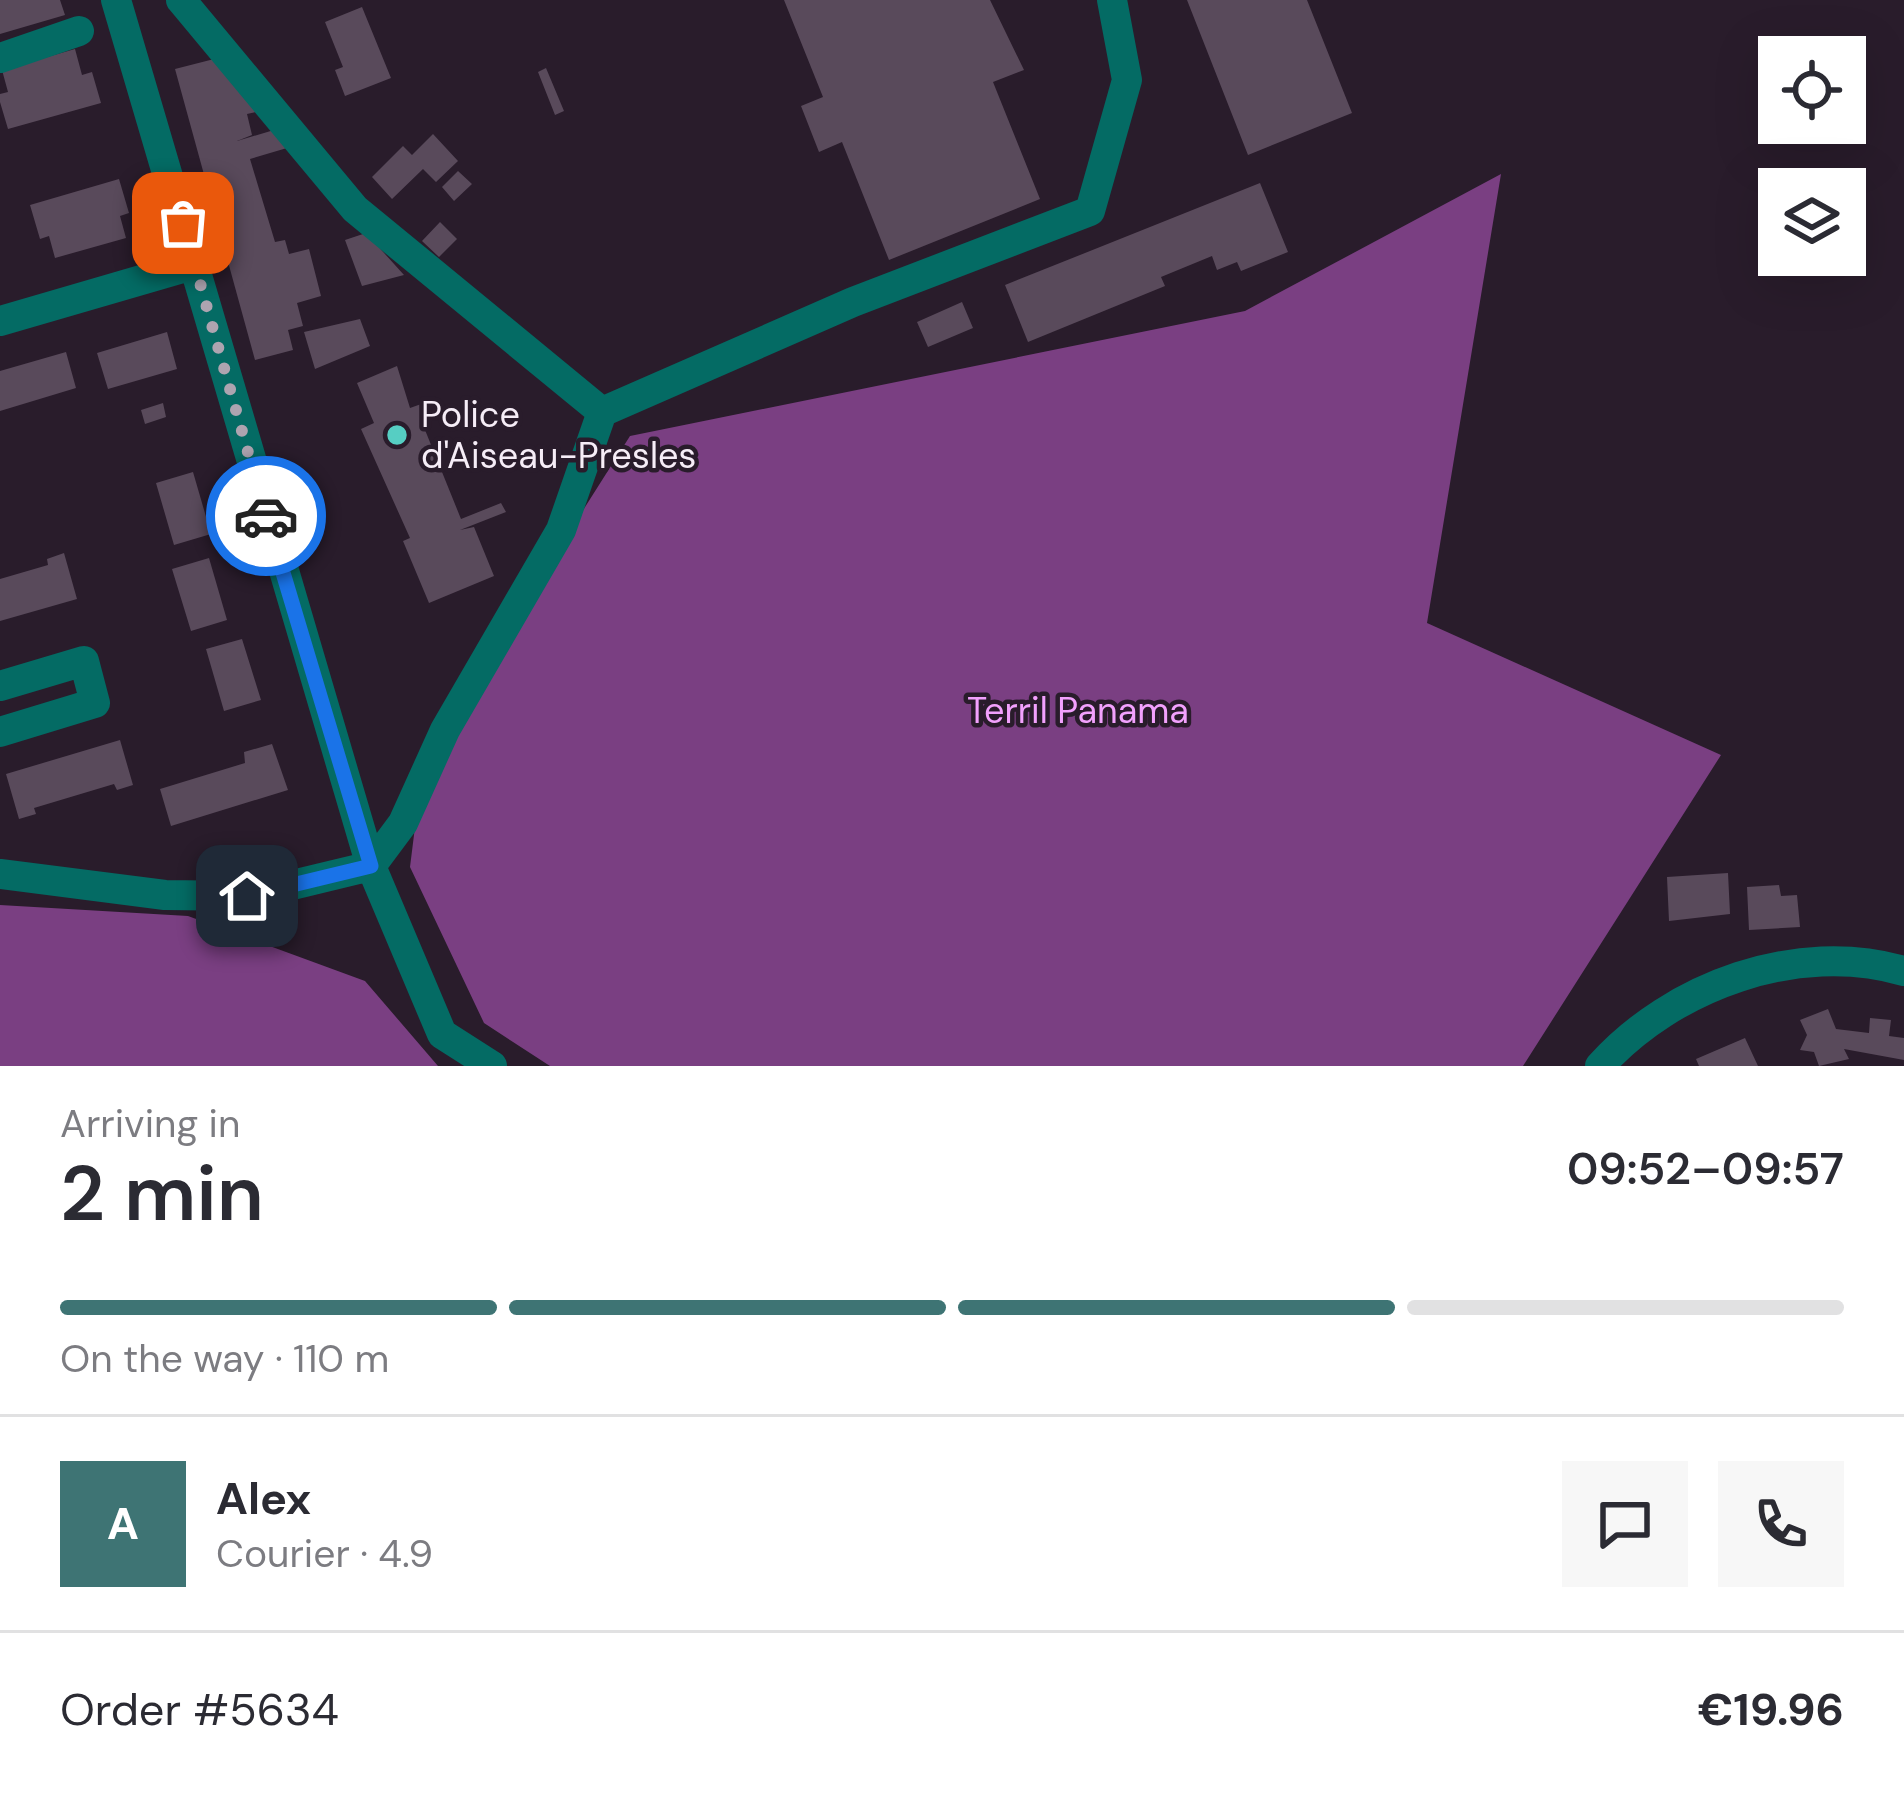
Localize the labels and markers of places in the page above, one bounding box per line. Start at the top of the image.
pin [132,172,234,274]
place label: Police d'Aiseau-Presles [421,391,696,479]
marker: Police d'Aiseau-Presles [384,422,410,448]
pin [196,845,298,947]

